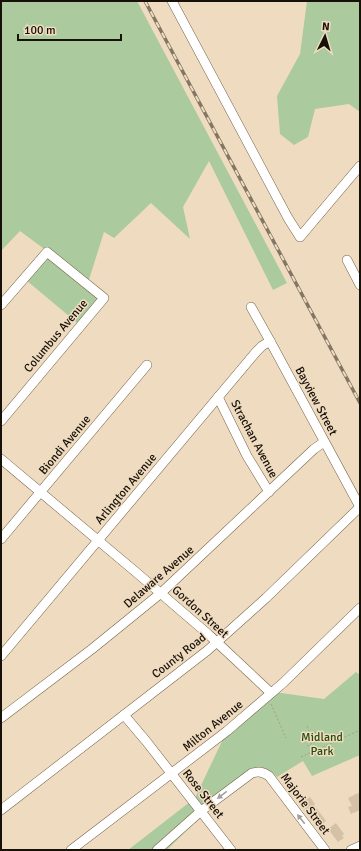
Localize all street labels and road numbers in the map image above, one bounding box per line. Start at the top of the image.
street label: Columbus Avenue [21,296,91,376]
street label: Bayview Street [292,364,340,438]
street label: Strachan Avenue [227,397,281,481]
street label: Biondi Avenue [36,412,94,478]
street label: Arlington Avenue [92,450,160,528]
street label: Delaware Avenue [121,542,197,612]
street label: Gordon Street [168,583,232,641]
street label: County Road [149,630,209,682]
street label: Milton Avenue [180,697,246,755]
street label: Rose Street [179,766,227,822]
street label: Majorie Street [277,770,333,838]

